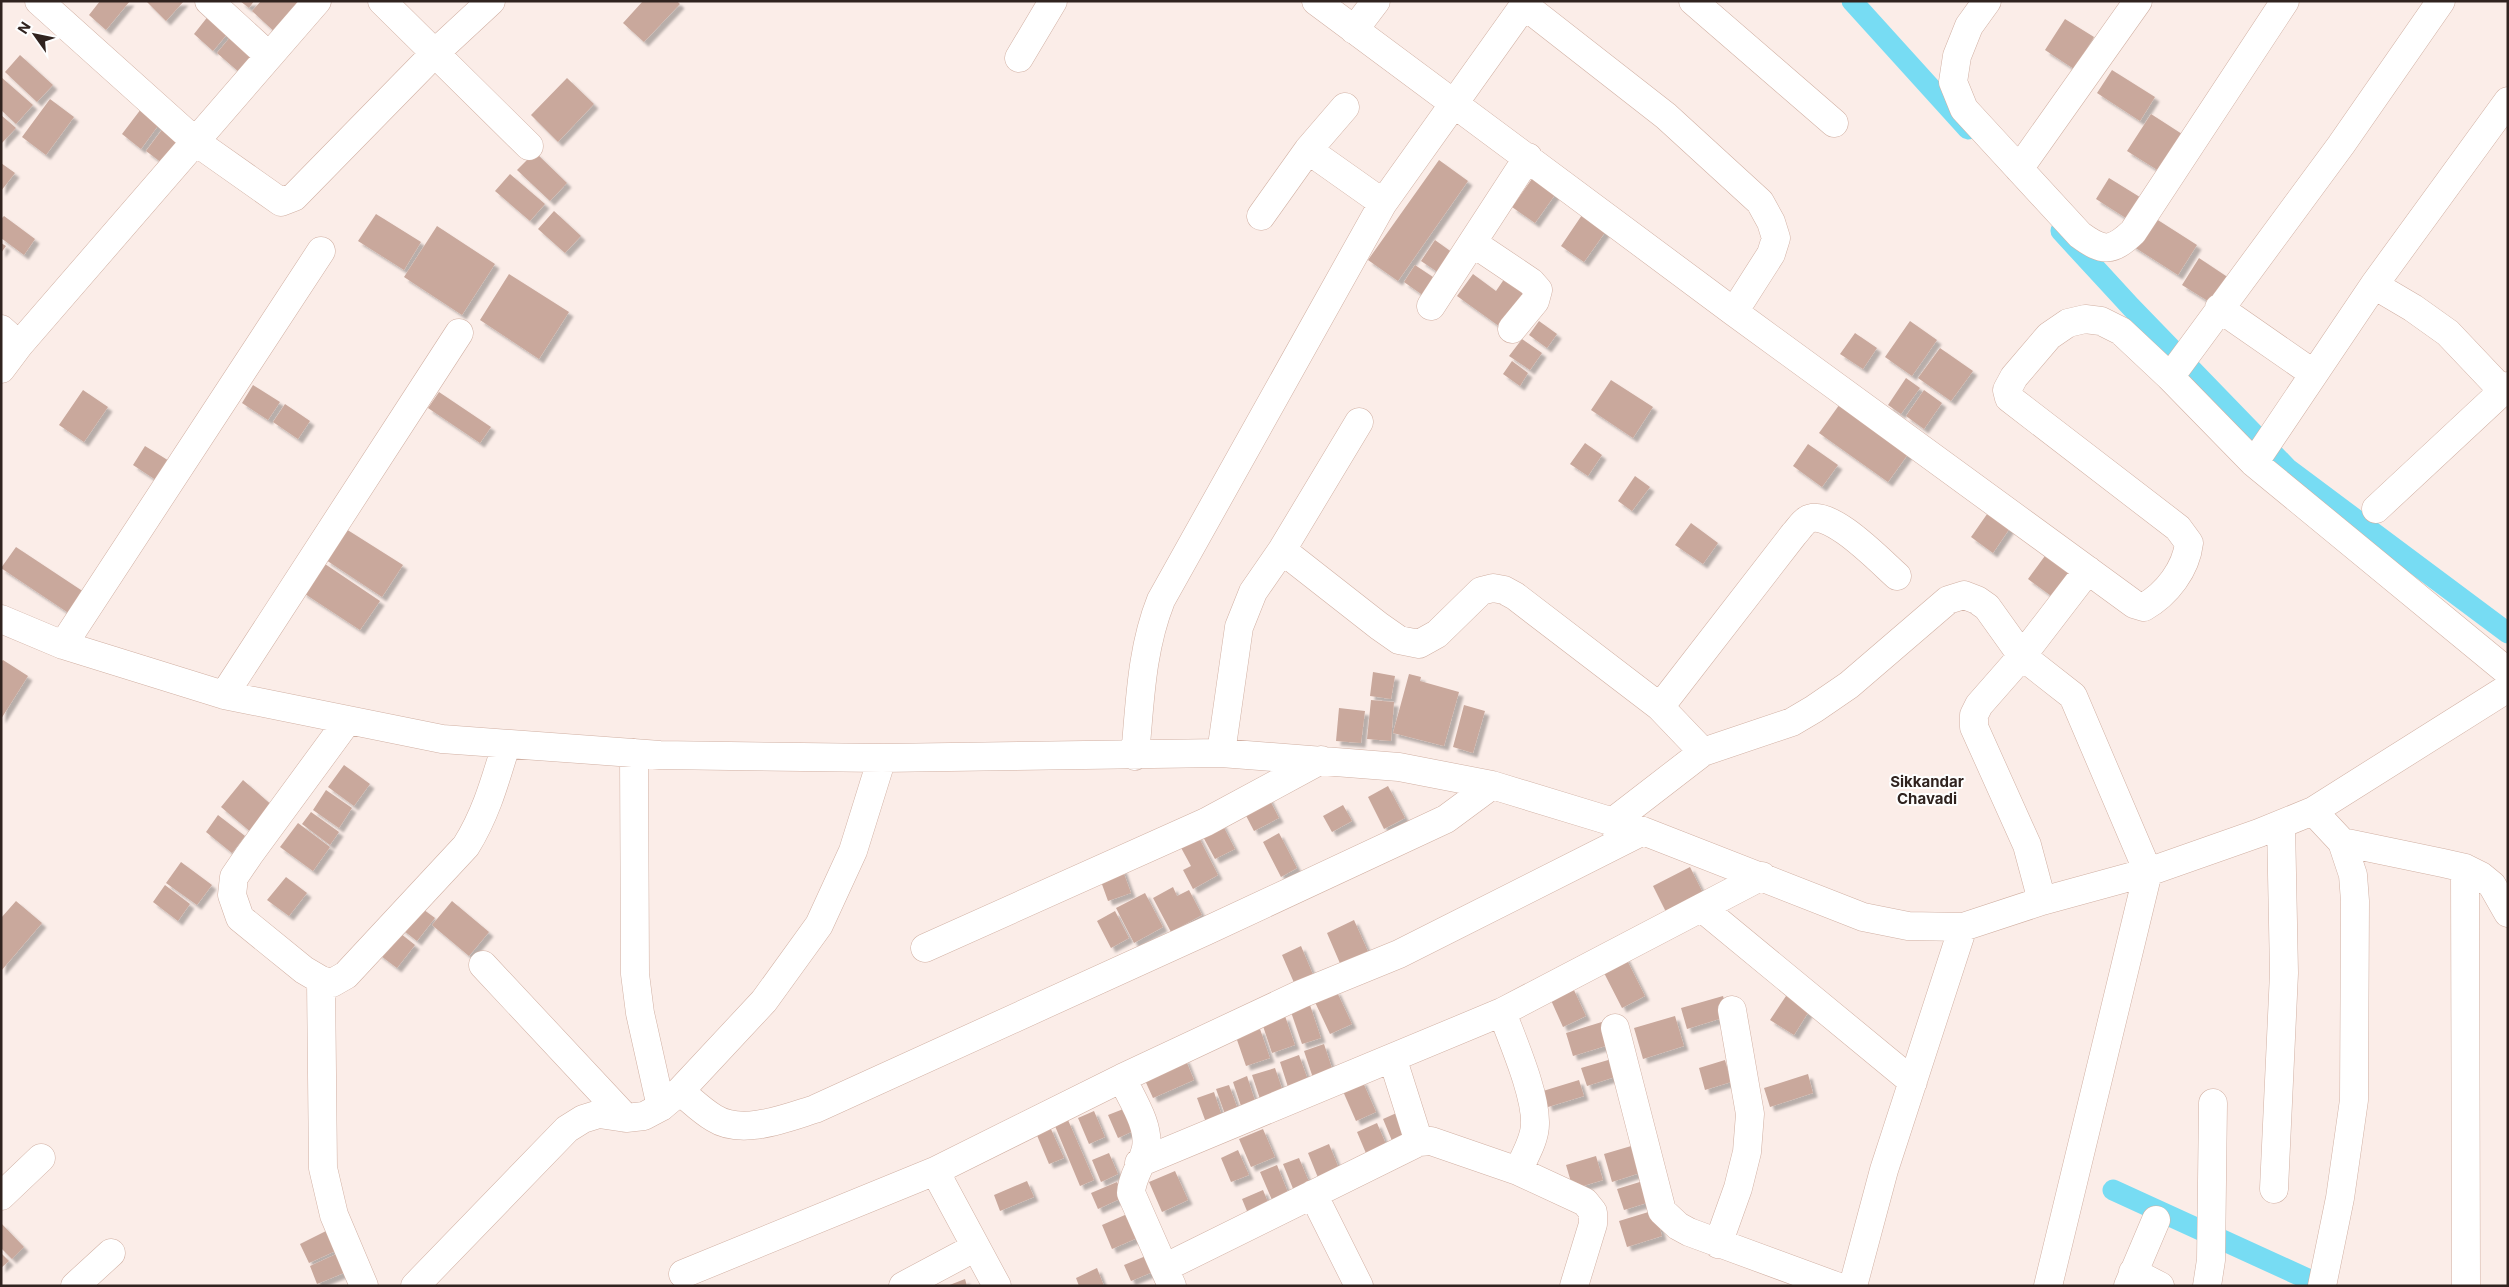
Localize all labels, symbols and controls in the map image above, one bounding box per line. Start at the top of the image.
north arrow [10,10,60,60]
text: N [14,19,34,37]
district label: Sikkandar Chavadi [1890,772,1964,808]

